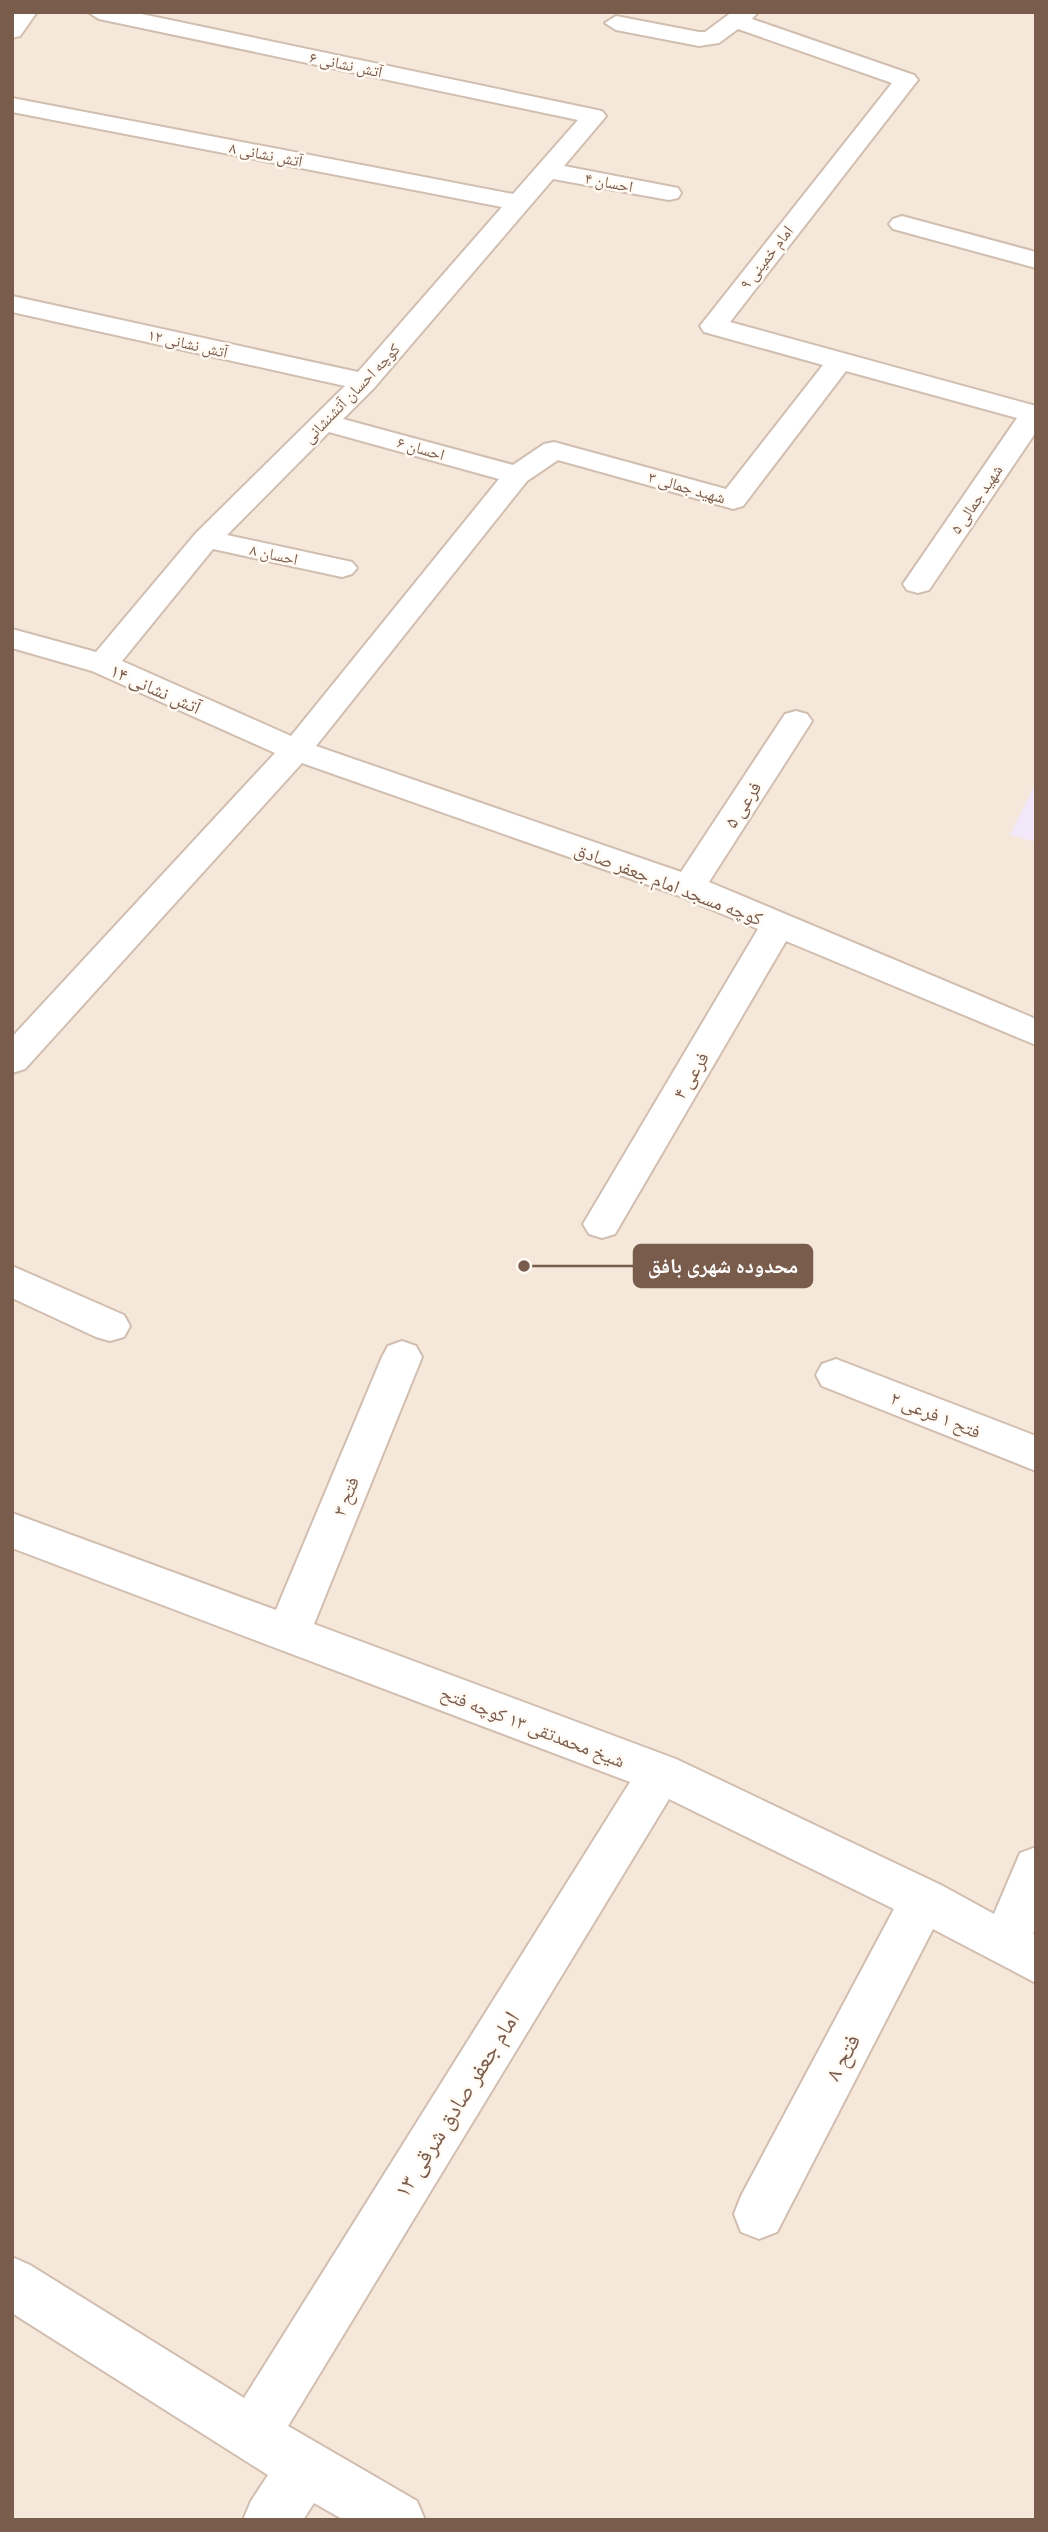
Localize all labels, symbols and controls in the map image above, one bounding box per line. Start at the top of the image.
street label: آتش نشانی ۶ [307,45,386,84]
street label: آتش نشانی ۸ [227,135,306,173]
street label: احسان ۴ [583,166,635,198]
street label: امام خمینی ۹ [733,220,799,294]
street label: آتش نشانی ۱۲ [146,322,231,364]
street label: کوچه احسان آتشنشانی [297,337,405,449]
street label: احسان ۶ [394,430,448,466]
street label: شهید جمالی ۵ [944,459,1008,539]
street label: شهید جمالی ۳ [646,465,728,509]
street label: احسان ۸ [248,537,300,571]
street label: آتش نشانی ۱۴ [106,655,207,721]
street label: فرعی ۵ [716,775,768,833]
street label: کوچه مسجد امام جعفر صادق [571,834,767,932]
street label: فرعی ۴ [664,1046,716,1104]
callout: محدوده شهری بافق [634,1245,812,1287]
text: محدوده شهری بافق [648,1249,798,1281]
street label: فتح ۱ فرعی ۲ [886,1383,986,1445]
street label: فتح ۳ [324,1472,366,1520]
street label: شیخ محمدتقی ۱۳ کوچه فتح [436,1677,630,1775]
street label: امام جعفر صادق شرقی ۱۳ [384,2004,528,2204]
street label: فتح ۸ [815,2027,869,2087]

